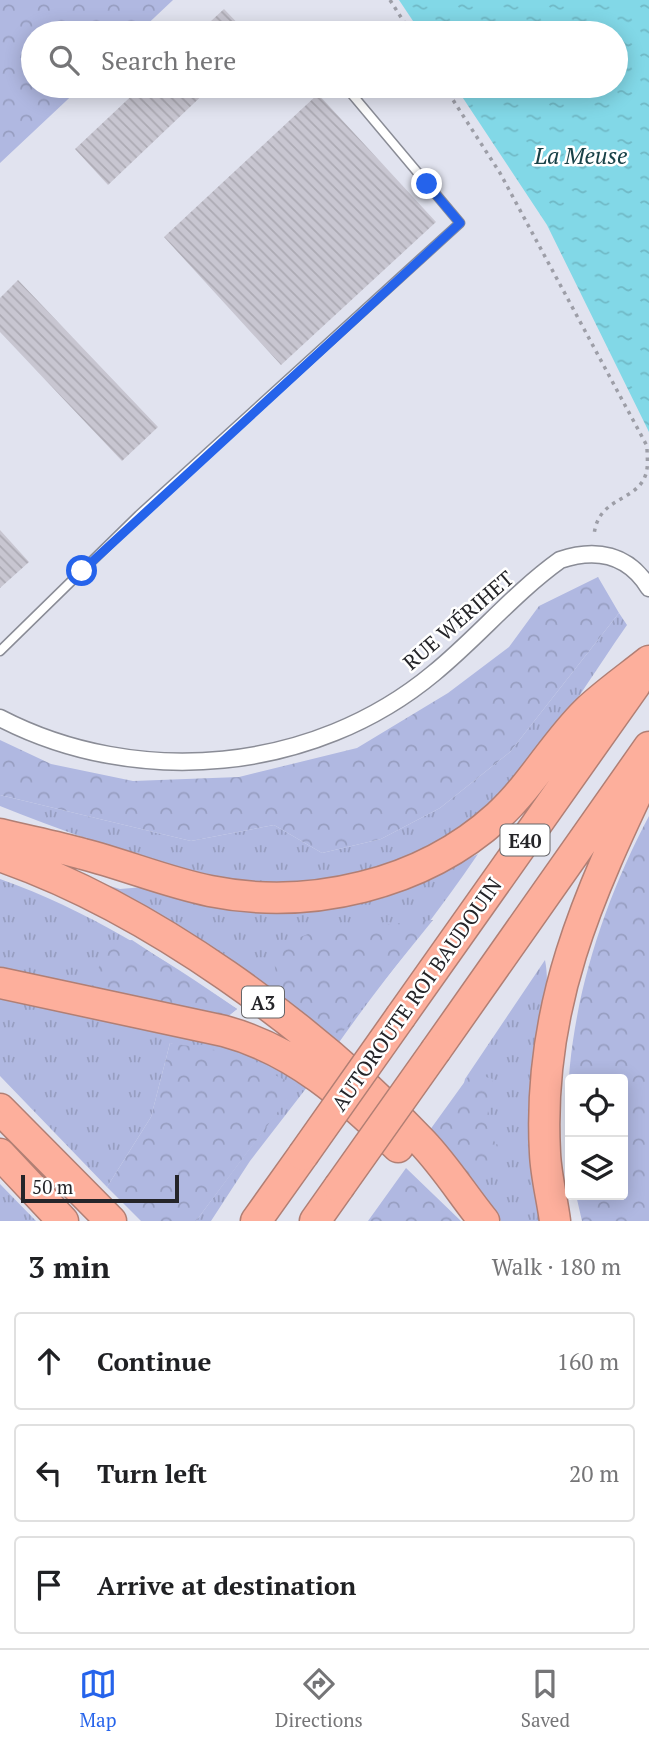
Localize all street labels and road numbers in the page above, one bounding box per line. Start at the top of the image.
street label: RUE WÉRIHET [397,564,519,676]
road number: E40 [500,824,550,856]
street label: AUTOROUTE ROI BAUDOUIN [325,872,507,1116]
road number: A3 [242,986,284,1018]

